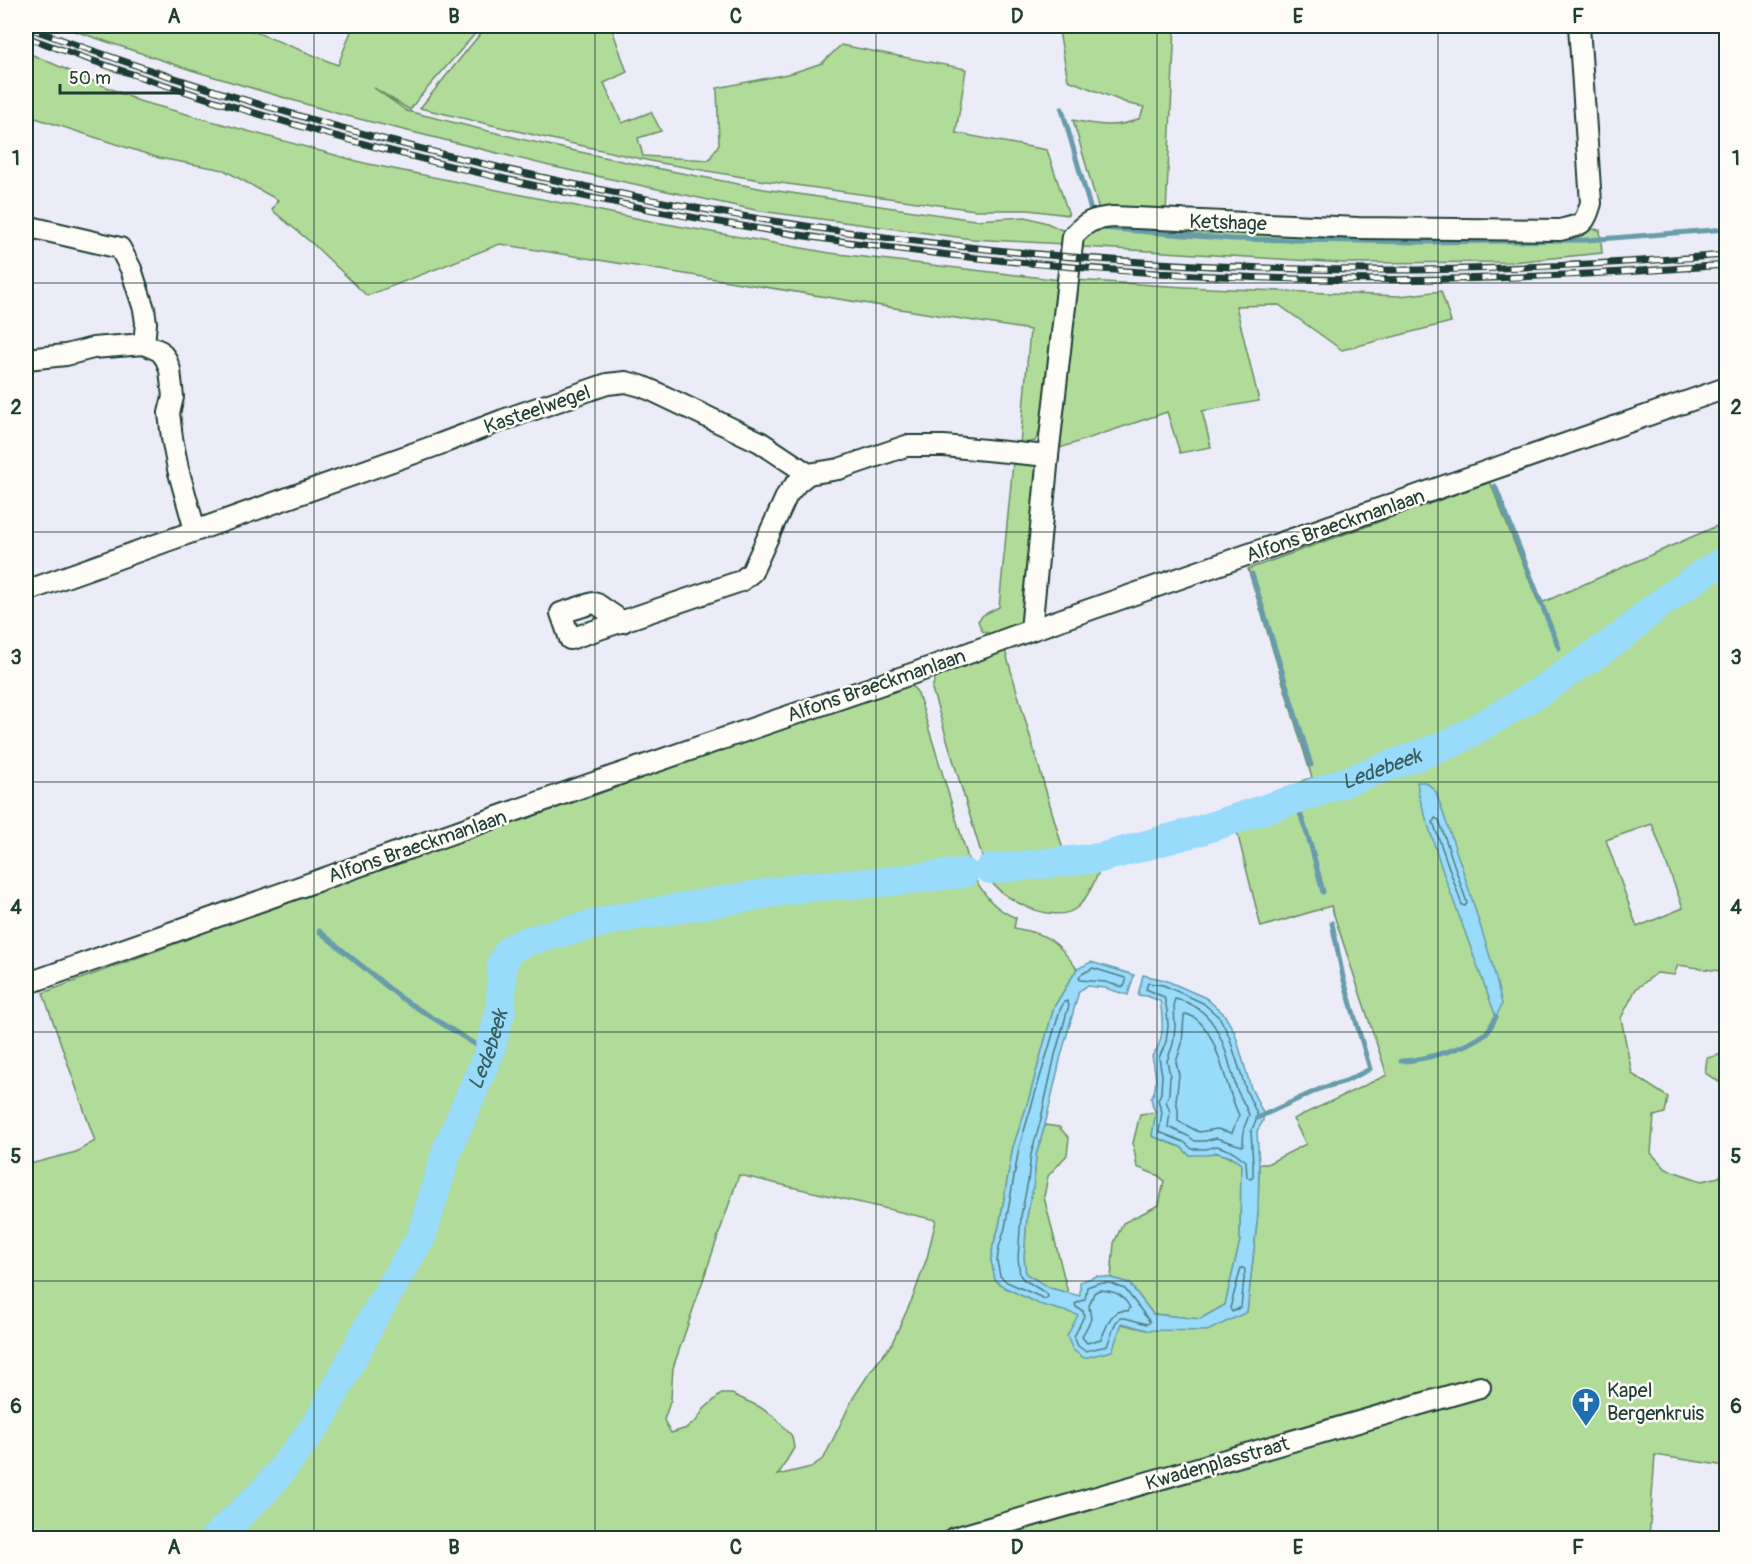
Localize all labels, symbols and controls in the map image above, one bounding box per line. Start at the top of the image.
text: A [168,4,181,29]
text: B [448,4,460,29]
text: C [730,4,742,29]
text: D [1011,4,1024,29]
text: E [1293,4,1304,29]
text: F [1572,4,1584,29]
scale bar [60,57,183,95]
text: 50 m [69,67,111,90]
text: 1 [12,146,20,171]
text: 1 [1732,146,1740,171]
street label: Ketshage [1189,209,1267,236]
street label: Kasteelwegel [481,380,594,439]
text: 2 [10,395,22,420]
text: 2 [1730,395,1742,420]
street label: Alfons Braeckmanlaan [1243,483,1428,568]
street label: Alfons Braeckmanlaan [784,643,969,728]
text: 3 [10,645,22,670]
text: 3 [1730,645,1742,670]
water label: Ledebeek [1338,742,1427,796]
street label: Alfons Braeckmanlaan [325,804,510,889]
text: 4 [10,895,22,920]
text: 4 [1730,895,1742,920]
water label: Ledebeek [462,1005,515,1094]
text: 5 [11,1144,22,1169]
text: 5 [1731,1144,1742,1169]
place label: Kapel Bergenkruis [1607,1378,1704,1426]
church icon: Kapel Bergenkruis [1570,1386,1602,1428]
text: 6 [10,1394,22,1419]
text: 6 [1730,1394,1742,1419]
street label: Kwadenplasstraat [1142,1431,1293,1496]
text: A [168,1535,181,1560]
text: B [448,1535,460,1560]
text: C [730,1535,742,1560]
text: D [1011,1535,1024,1560]
text: E [1293,1535,1304,1560]
text: F [1572,1535,1584,1560]

